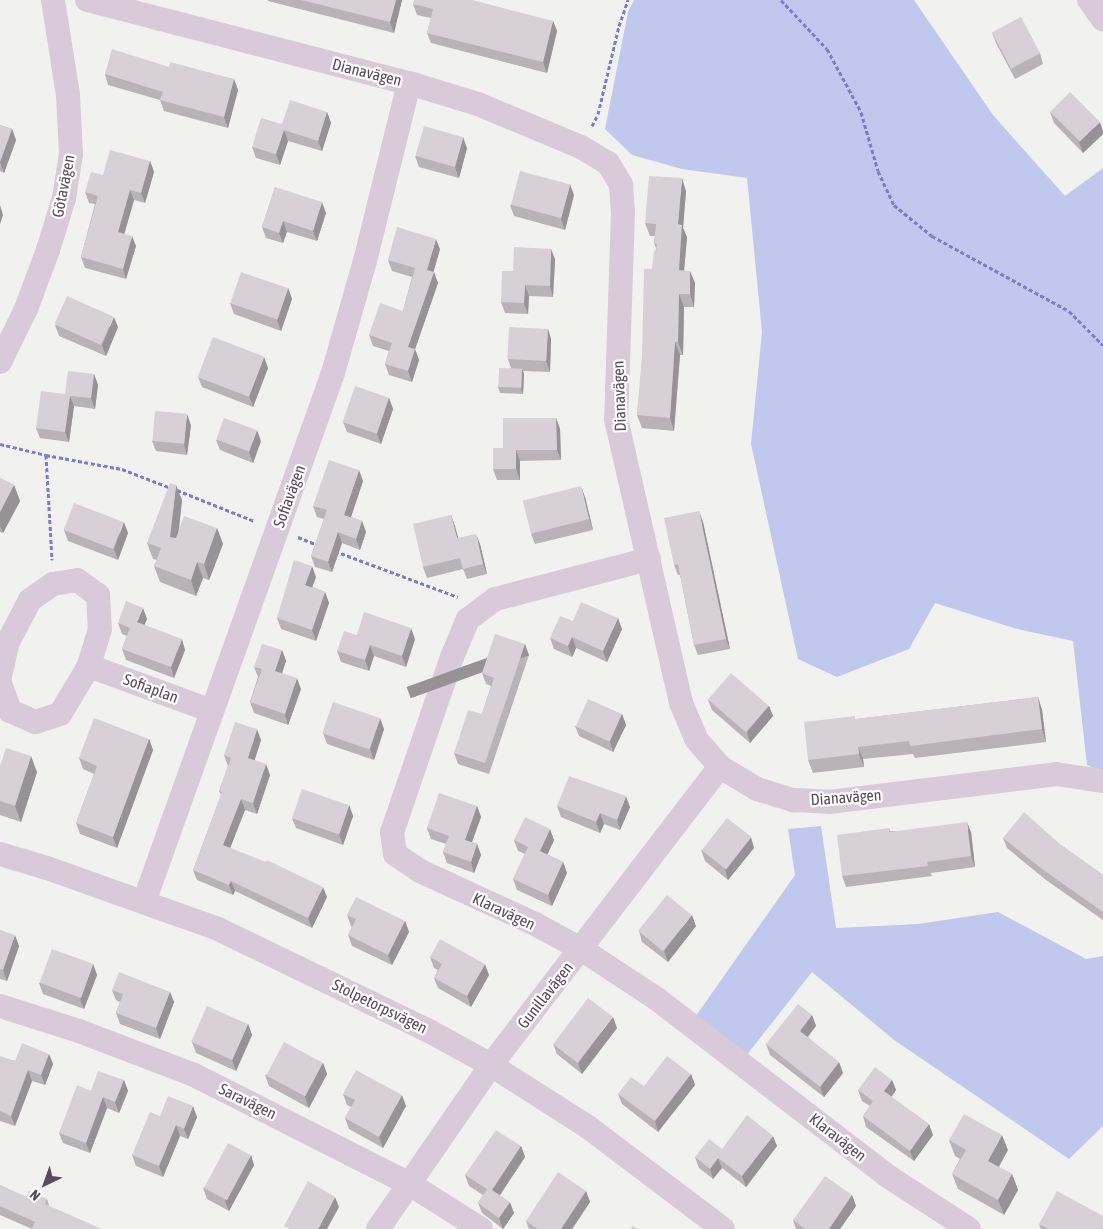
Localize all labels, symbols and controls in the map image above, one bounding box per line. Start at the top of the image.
street label: Dianavägen [330,54,404,90]
street label: Götavägen [48,153,78,219]
street label: Dianavägen [608,360,630,432]
street label: Sofiavägen [269,462,309,530]
street label: Sofiaplan [121,669,181,707]
street label: Dianavägen [810,785,882,809]
street label: Klaravägen [470,888,538,934]
street label: Gunillavägen [513,958,577,1032]
street label: Stolpetorpsvägen [329,975,431,1037]
street label: Saravägen [216,1079,280,1123]
street label: Klaravägen [806,1109,870,1165]
north arrow [20,1159,70,1209]
text: N [27,1186,43,1204]

